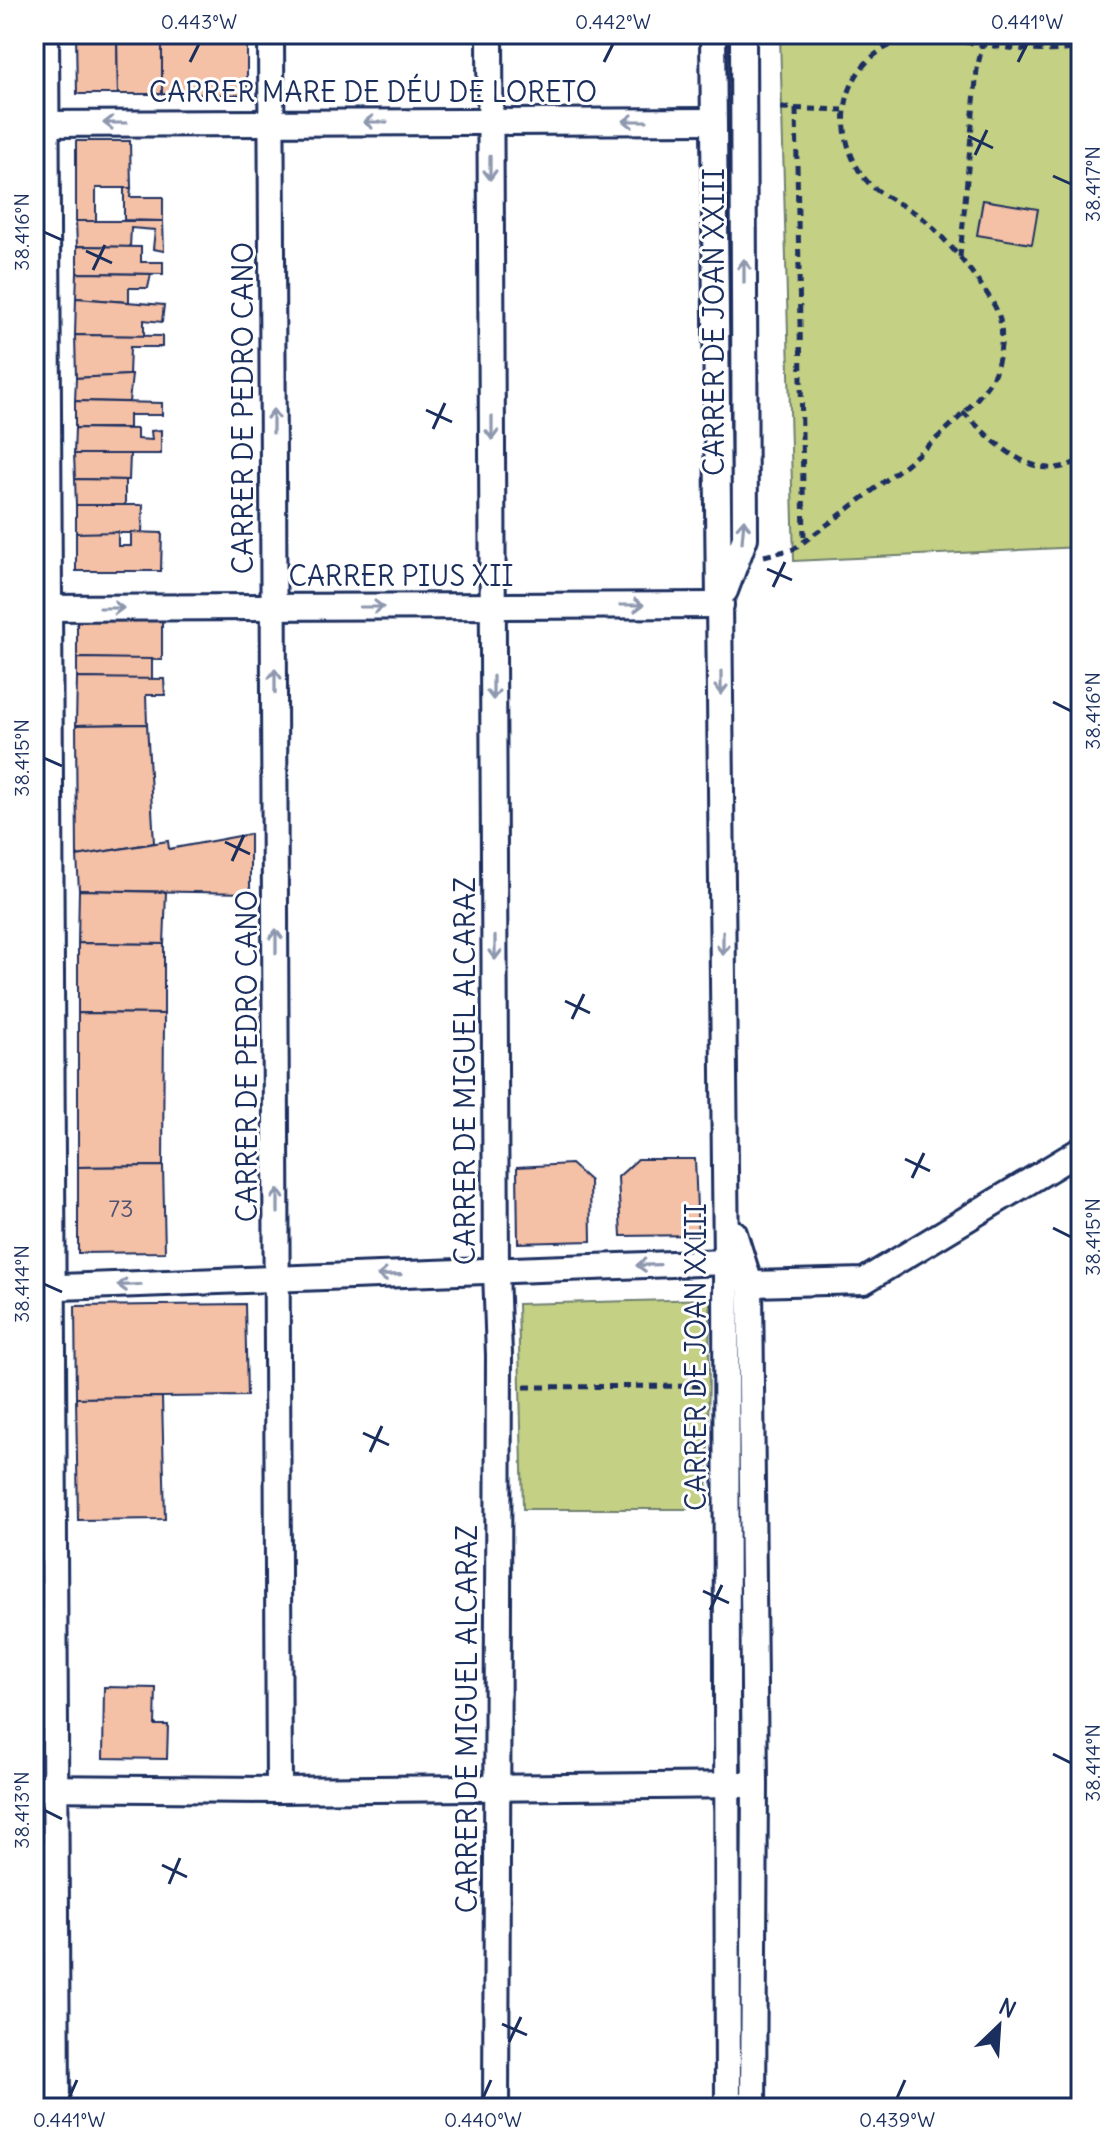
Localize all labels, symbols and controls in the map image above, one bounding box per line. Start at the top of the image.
text: 0.443°W [161,9,237,34]
text: 0.442°W [575,9,651,34]
text: 0.441°W [991,9,1063,34]
street label: CARRER MARE DE DÉU DE LORETO [149,73,597,110]
one-way arrow [622,113,649,129]
one-way arrow [362,114,389,130]
one-way arrow [102,115,129,131]
text: 38.417°N [1080,146,1105,222]
one-way arrow [482,154,498,181]
street label: CARRER DE JOAN XXIII [696,168,732,476]
text: 38.416°N [9,193,34,271]
street label: CARRER DE PEDRO CANO [225,242,261,574]
one-way arrow [736,258,752,285]
one-way arrow [265,408,281,435]
one-way arrow [484,414,500,441]
one-way arrow [736,518,751,545]
street label: CARRER PIUS XII [288,558,514,594]
one-way arrow [618,598,645,613]
one-way arrow [358,599,385,614]
one-way arrow [98,600,125,616]
one-way arrow [267,668,283,695]
one-way arrow [713,669,729,696]
text: 38.416°N [1080,672,1105,750]
one-way arrow [485,674,501,701]
text: 38.415°N [9,719,34,797]
street label: CARRER DE MIGUEL ALCARAZ [447,877,483,1265]
street label: CARRER DE PEDRO CANO [229,890,265,1222]
one-way arrow [268,928,284,955]
one-way arrow [715,929,731,956]
one-way arrow [487,934,503,961]
one-way arrow [270,1188,286,1215]
house number: 73 [108,1193,134,1223]
text: 38.415°N [1080,1198,1105,1276]
street label: CARRER DE JOAN XXIII [678,1203,714,1511]
text: 38.414°N [9,1245,34,1323]
one-way arrow [635,1258,662,1273]
one-way arrow [376,1267,403,1282]
one-way arrow [116,1277,143,1292]
street label: CARRER DE MIGUEL ALCARAZ [449,1525,485,1913]
text: 38.414°N [1080,1724,1105,1802]
text: 38.413°N [9,1771,34,1849]
north arrow [959,1986,1039,2066]
text: N [995,1992,1020,2024]
text: 0.441°W [33,2107,105,2132]
text: 0.440°W [444,2107,522,2132]
text: 0.439°W [859,2107,935,2132]

